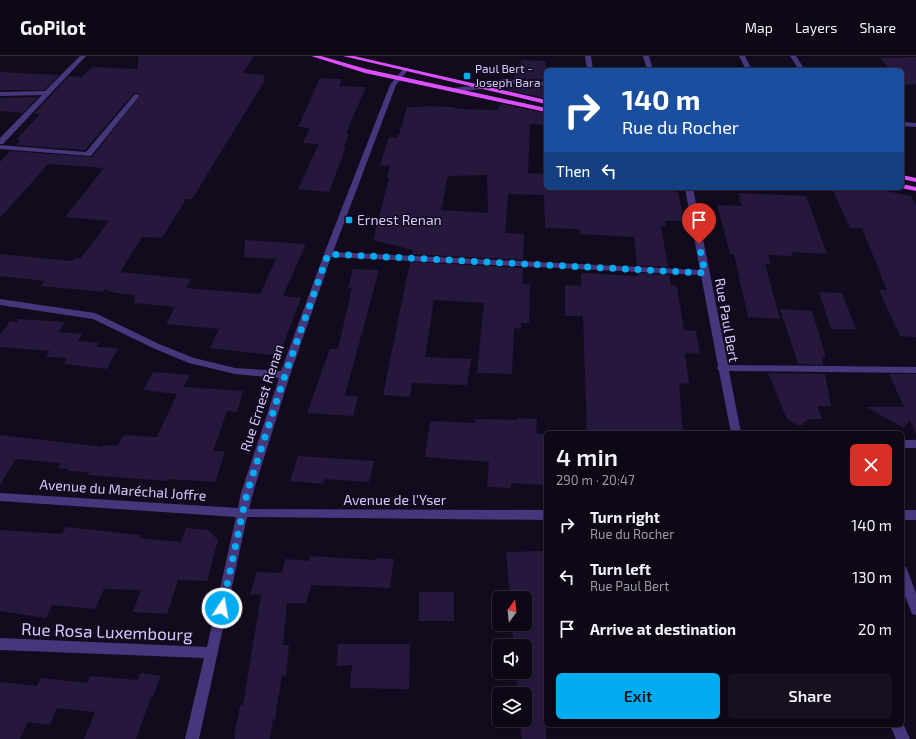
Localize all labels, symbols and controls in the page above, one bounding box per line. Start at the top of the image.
text: GoPilot [20,16,86,39]
text: Map [745,19,773,36]
text: Layers [795,19,837,36]
text: Share [859,19,896,36]
place label: Paul Bert - Joseph Bara [475,61,540,89]
marker: Paul Bert - Joseph Bara [462,71,472,81]
text: 140 m [622,82,700,116]
icon: right [556,84,608,136]
text: Rue du Rocher [622,116,739,138]
icon: left [598,160,620,182]
text: Then [556,162,590,180]
pin [682,203,716,244]
icon: arrive [688,209,710,231]
place label: Ernest Renan [357,211,442,228]
marker: Ernest Renan [344,215,354,225]
street label: Rue Paul Bert [712,276,743,363]
street label: Rue Ernest Renan [236,342,287,454]
text: 4 min [556,442,618,471]
button: close [850,444,892,486]
text: 290 m · 20:47 [556,472,635,488]
street label: Avenue du Maréchal Joffre [39,475,207,504]
street label: Avenue de l'Yser [344,491,447,508]
text: Turn right [590,508,660,526]
icon: right [556,514,578,536]
text: 140 m [851,516,892,534]
text: Rue du Rocher [590,526,675,542]
text: Turn left [590,560,651,578]
icon: left [556,566,578,588]
text: 130 m [852,568,892,586]
text: Rue Paul Bert [590,578,669,594]
position arrow [201,587,243,629]
north arrow [492,591,532,631]
map controls [492,591,532,727]
street label: Rue Rosa Luxembourg [21,618,194,645]
icon: arrive [556,618,578,640]
text: Arrive at destination [590,620,736,638]
text: 20 m [858,620,892,638]
button: sound [492,639,532,679]
button: Exit [556,673,720,719]
button: Share [728,673,892,719]
button: layers [492,687,532,727]

